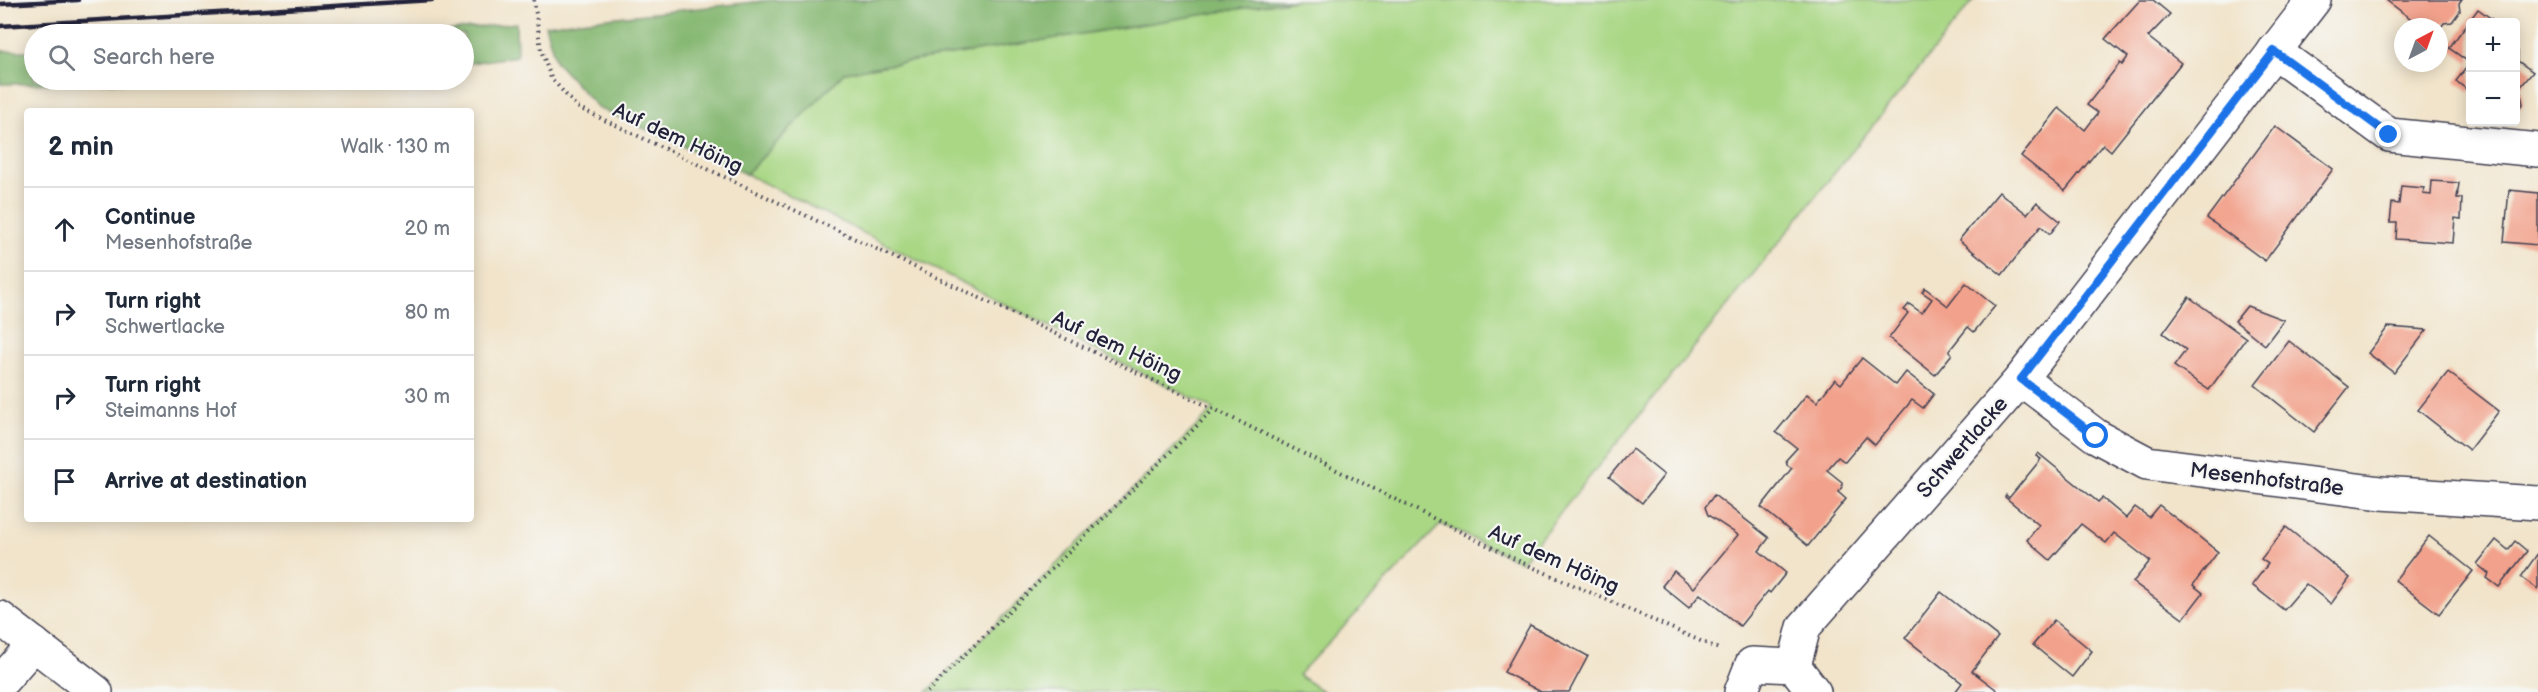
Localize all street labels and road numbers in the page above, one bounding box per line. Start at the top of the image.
street label: Auf dem Höing [609,98,747,179]
street label: Auf dem Höing [1048,306,1186,387]
street label: Schwertlacke [1912,392,2013,503]
street label: Mesenhofstraße [2189,458,2345,501]
street label: Auf dem Höing [1485,520,1623,599]

